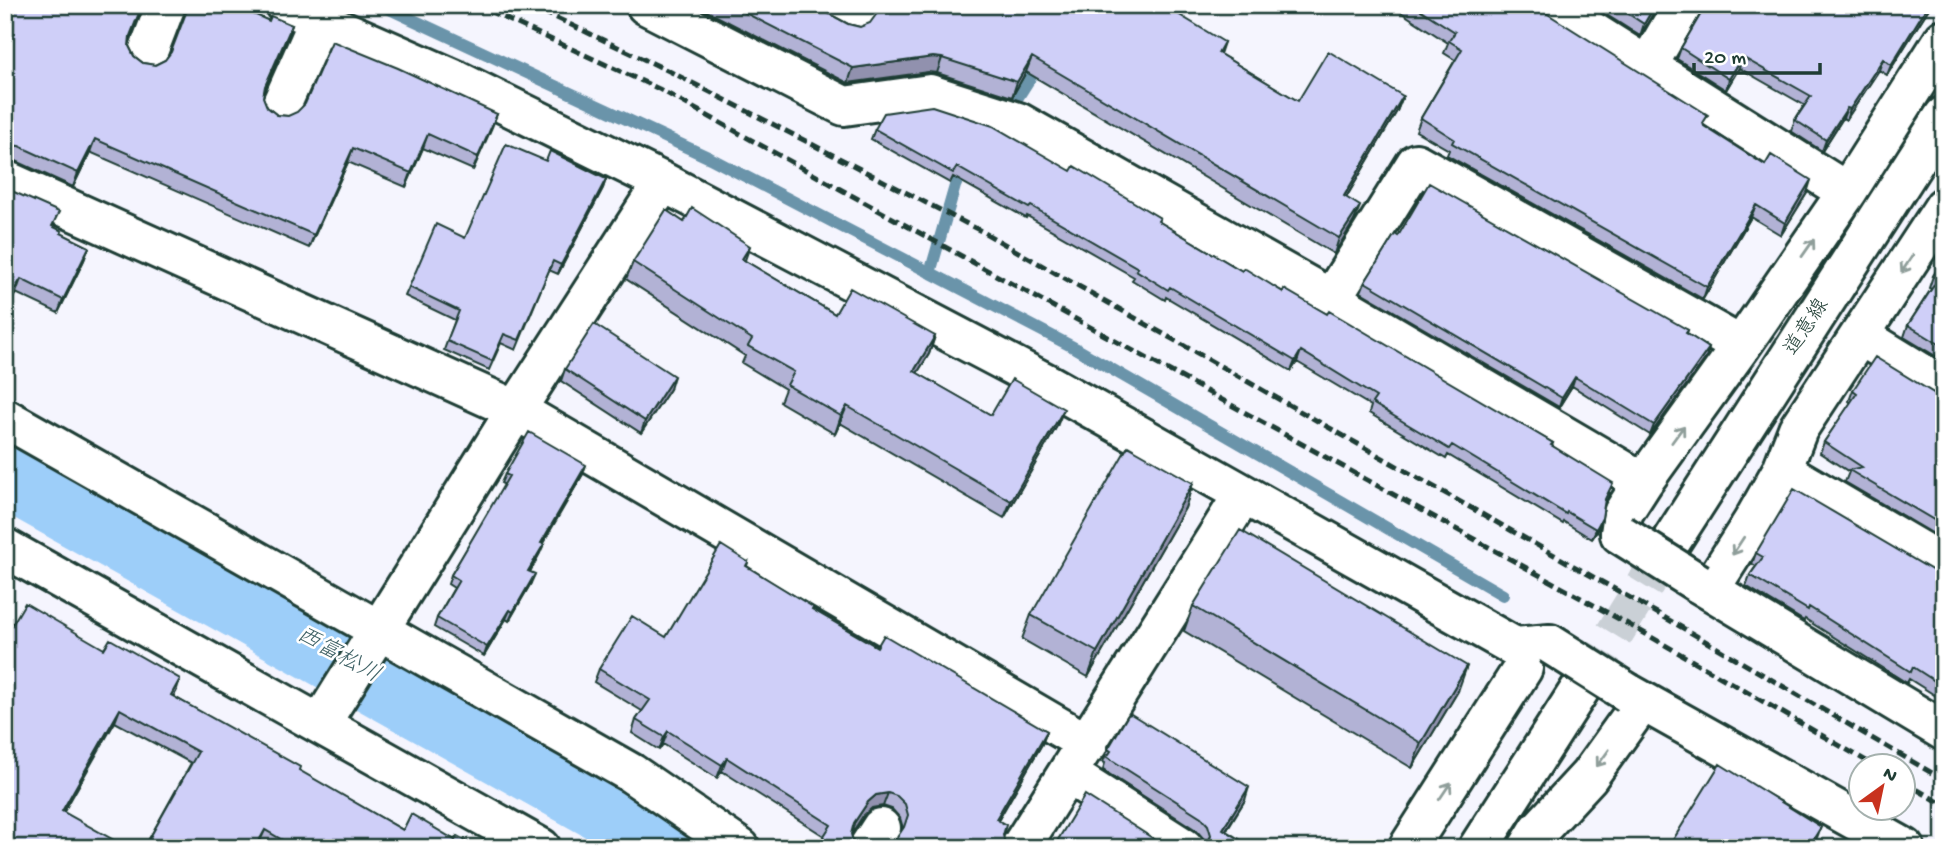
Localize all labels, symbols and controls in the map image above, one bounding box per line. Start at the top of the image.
scale bar [1694,32,1820,76]
text: 20 m [1704,47,1746,72]
one-way arrow [1801,239,1815,258]
one-way arrow [1900,254,1914,273]
street label: 道意線 [1779,294,1836,361]
one-way arrow [1670,425,1685,444]
one-way arrow [1730,536,1745,555]
water label: 西富松川 [291,621,385,690]
one-way arrow [1596,748,1610,767]
north arrow [1848,752,1918,822]
text: N [1878,763,1901,789]
one-way arrow [1438,781,1452,801]

